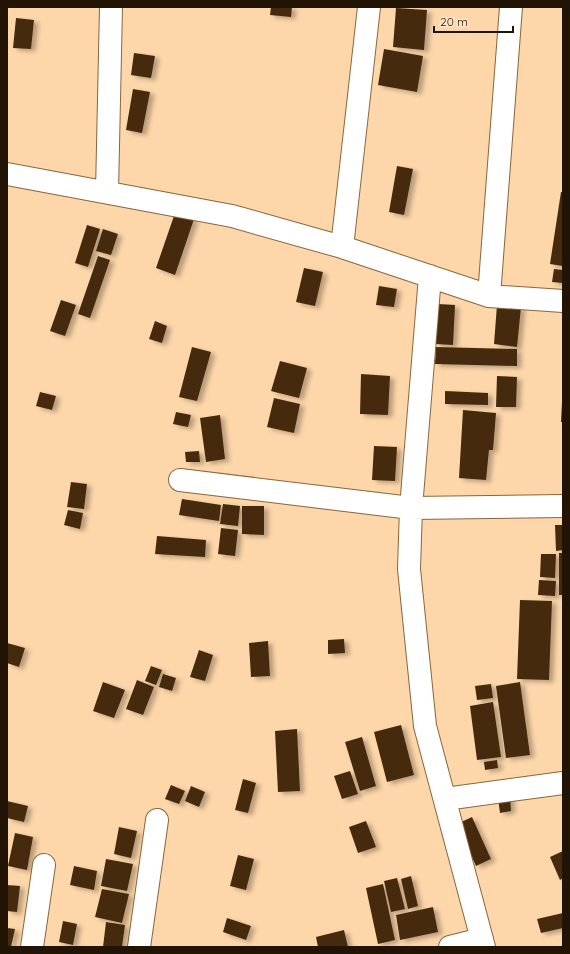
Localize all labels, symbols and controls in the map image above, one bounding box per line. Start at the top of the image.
scale bar [434,8,513,34]
text: 20 m [440,14,468,29]

